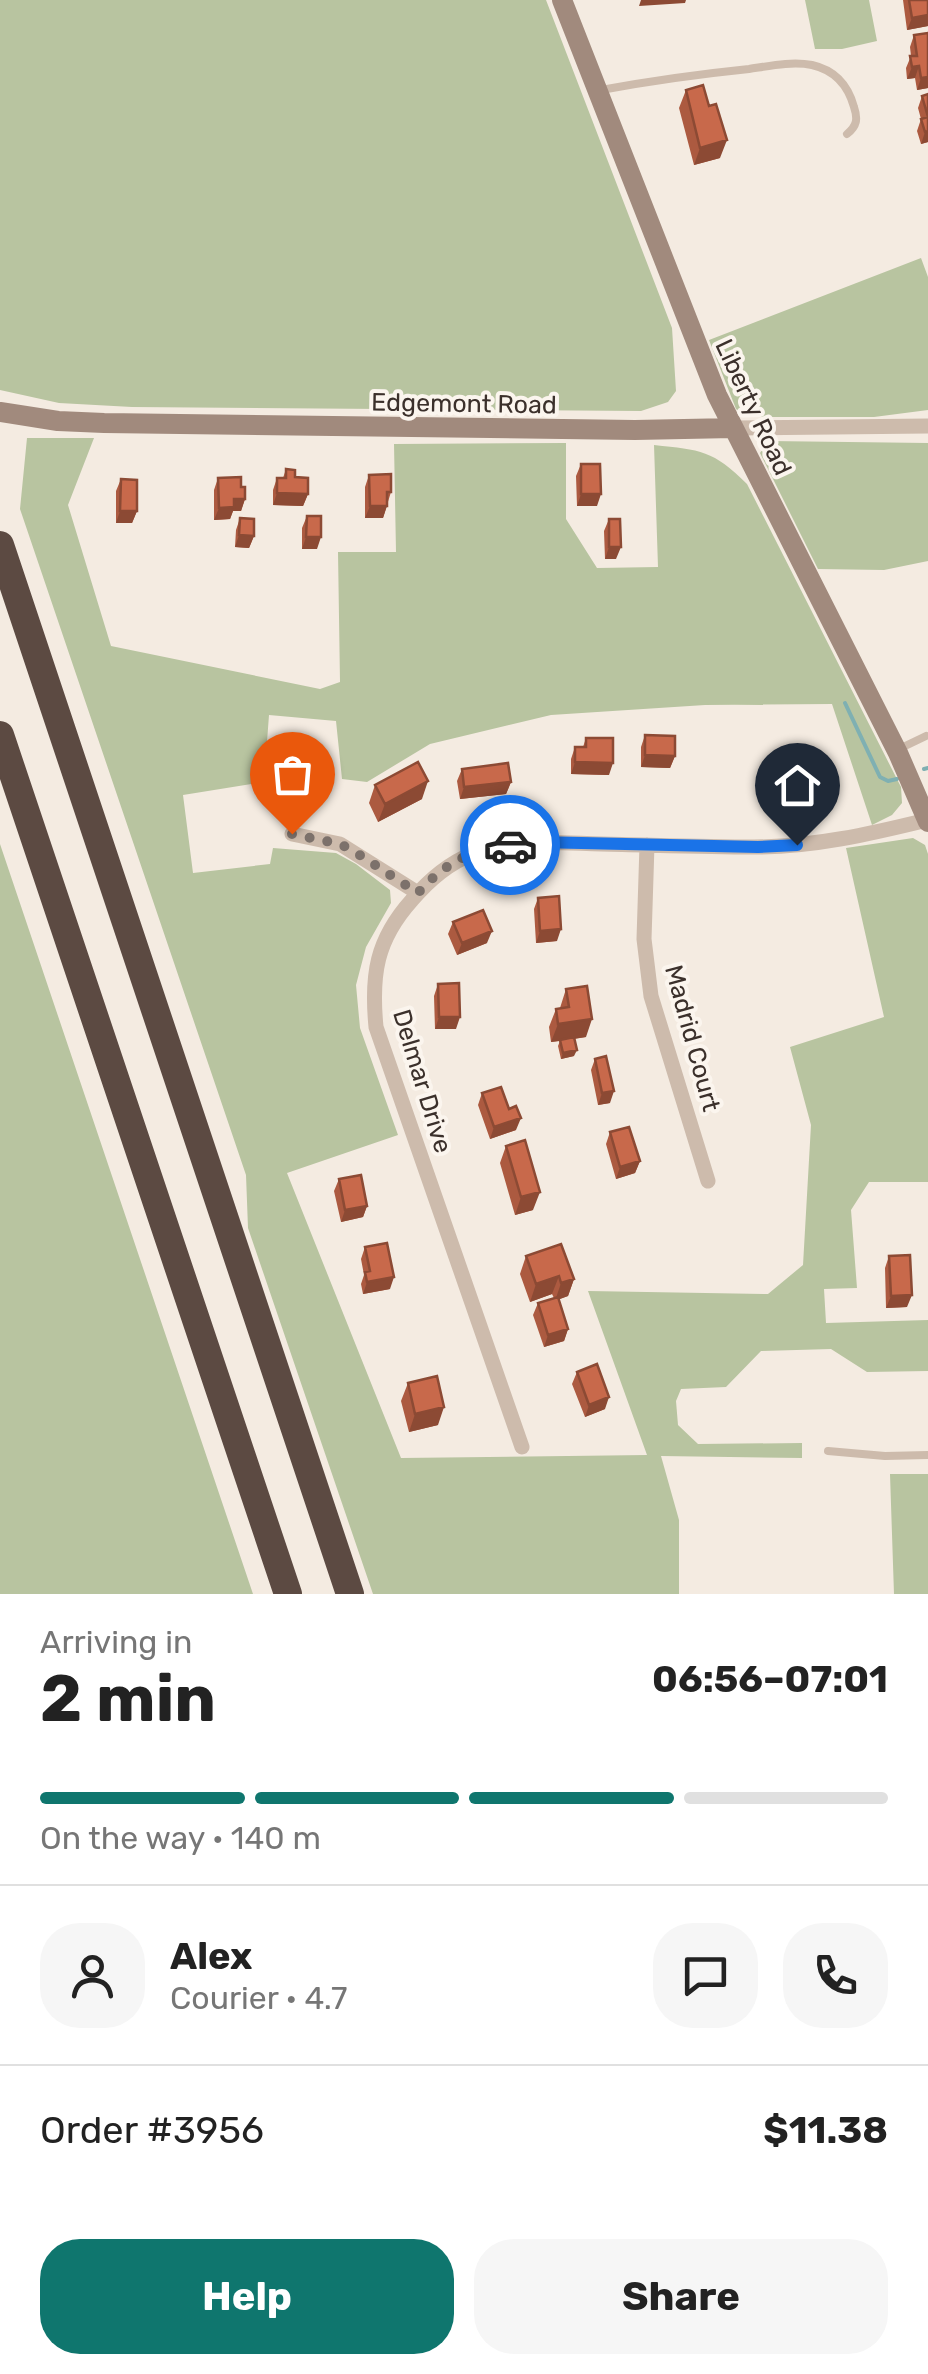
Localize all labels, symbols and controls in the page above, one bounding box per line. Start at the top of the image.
street label: Liberty Road [709,335,798,480]
street label: Edgemont Road [371,387,557,420]
pin [250,732,335,835]
pin [755,743,840,846]
icon: bag [265,747,320,802]
icon: home [770,758,825,813]
courier [460,795,560,895]
icon: car [483,818,538,873]
street label: Madrid Court [659,962,726,1115]
street label: Delmar Drive [387,1006,458,1156]
text: Arriving in [40,1623,192,1661]
text: 06:56–07:01 [652,1656,888,1702]
text: 2 min [40,1660,216,1737]
text: On the way · 140 m [40,1819,321,1857]
button: person [40,1923,145,2028]
button: chat [653,1923,758,2028]
button: phone [783,1923,888,2028]
text: Alex [170,1933,252,1979]
text: Courier · 4.7 [170,1979,347,2017]
text: Order #3956 [40,2107,264,2153]
text: $11.38 [763,2107,888,2153]
button: Help [40,2239,454,2354]
button: Share [474,2239,888,2354]

